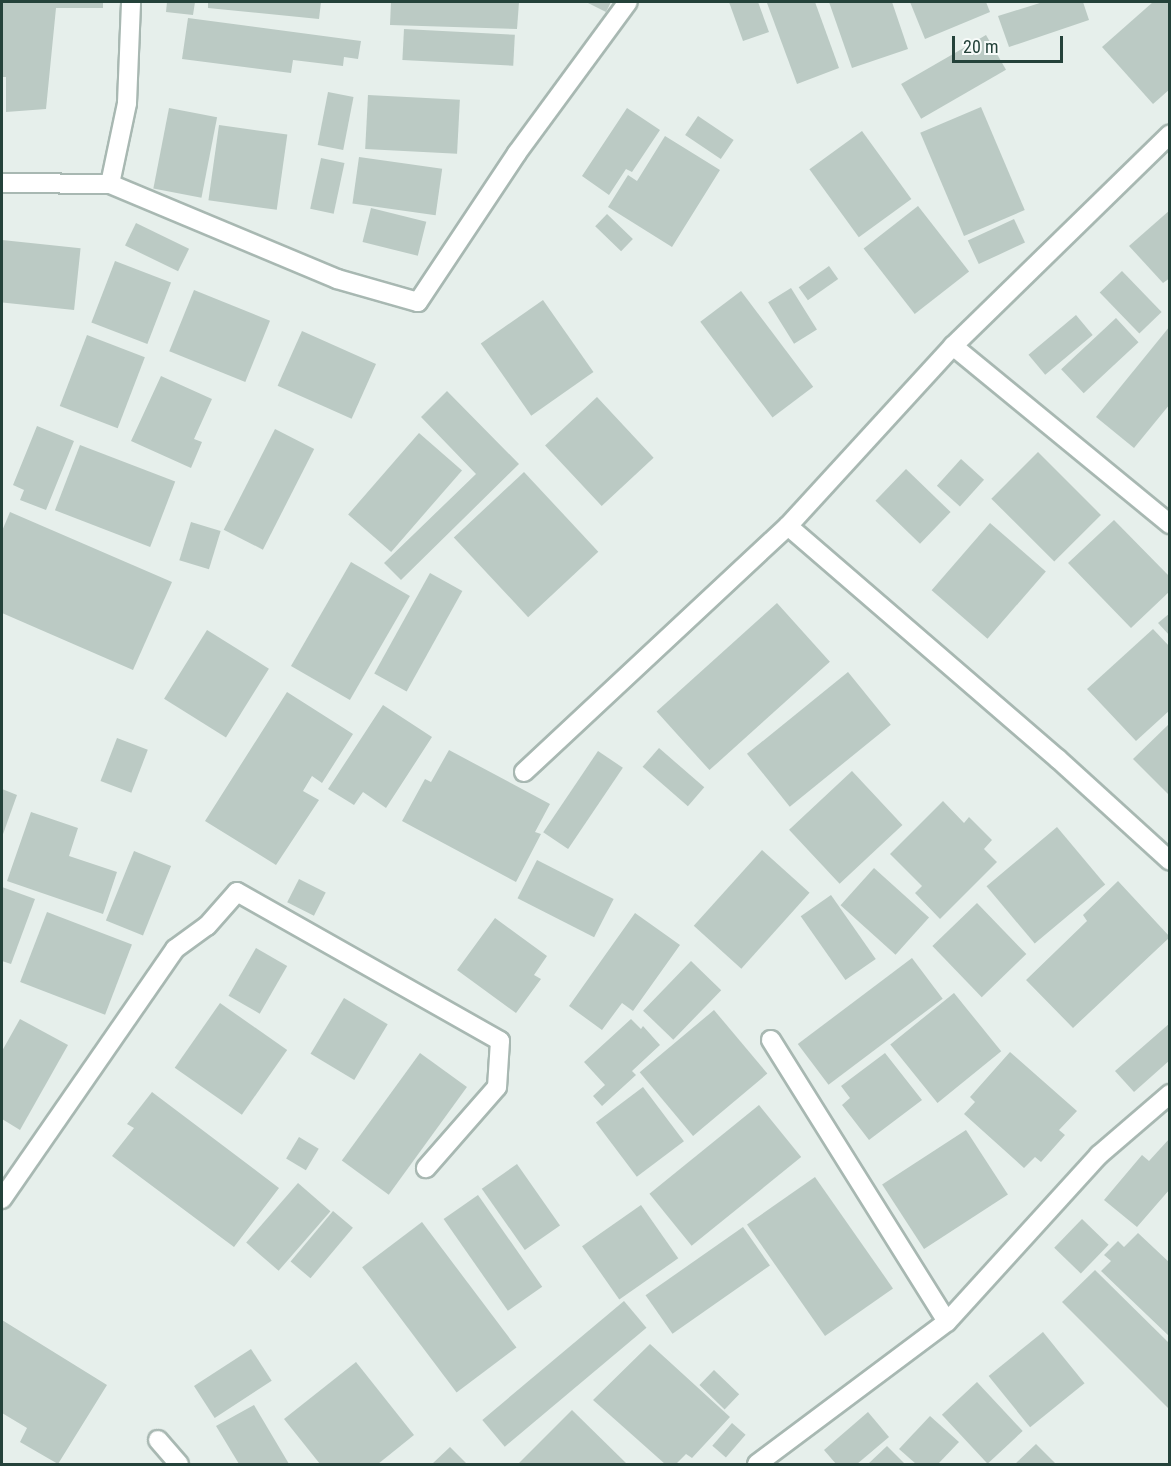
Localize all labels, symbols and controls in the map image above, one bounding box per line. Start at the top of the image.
scale bar [955,24,1066,62]
text: 20 m [963,36,998,57]

